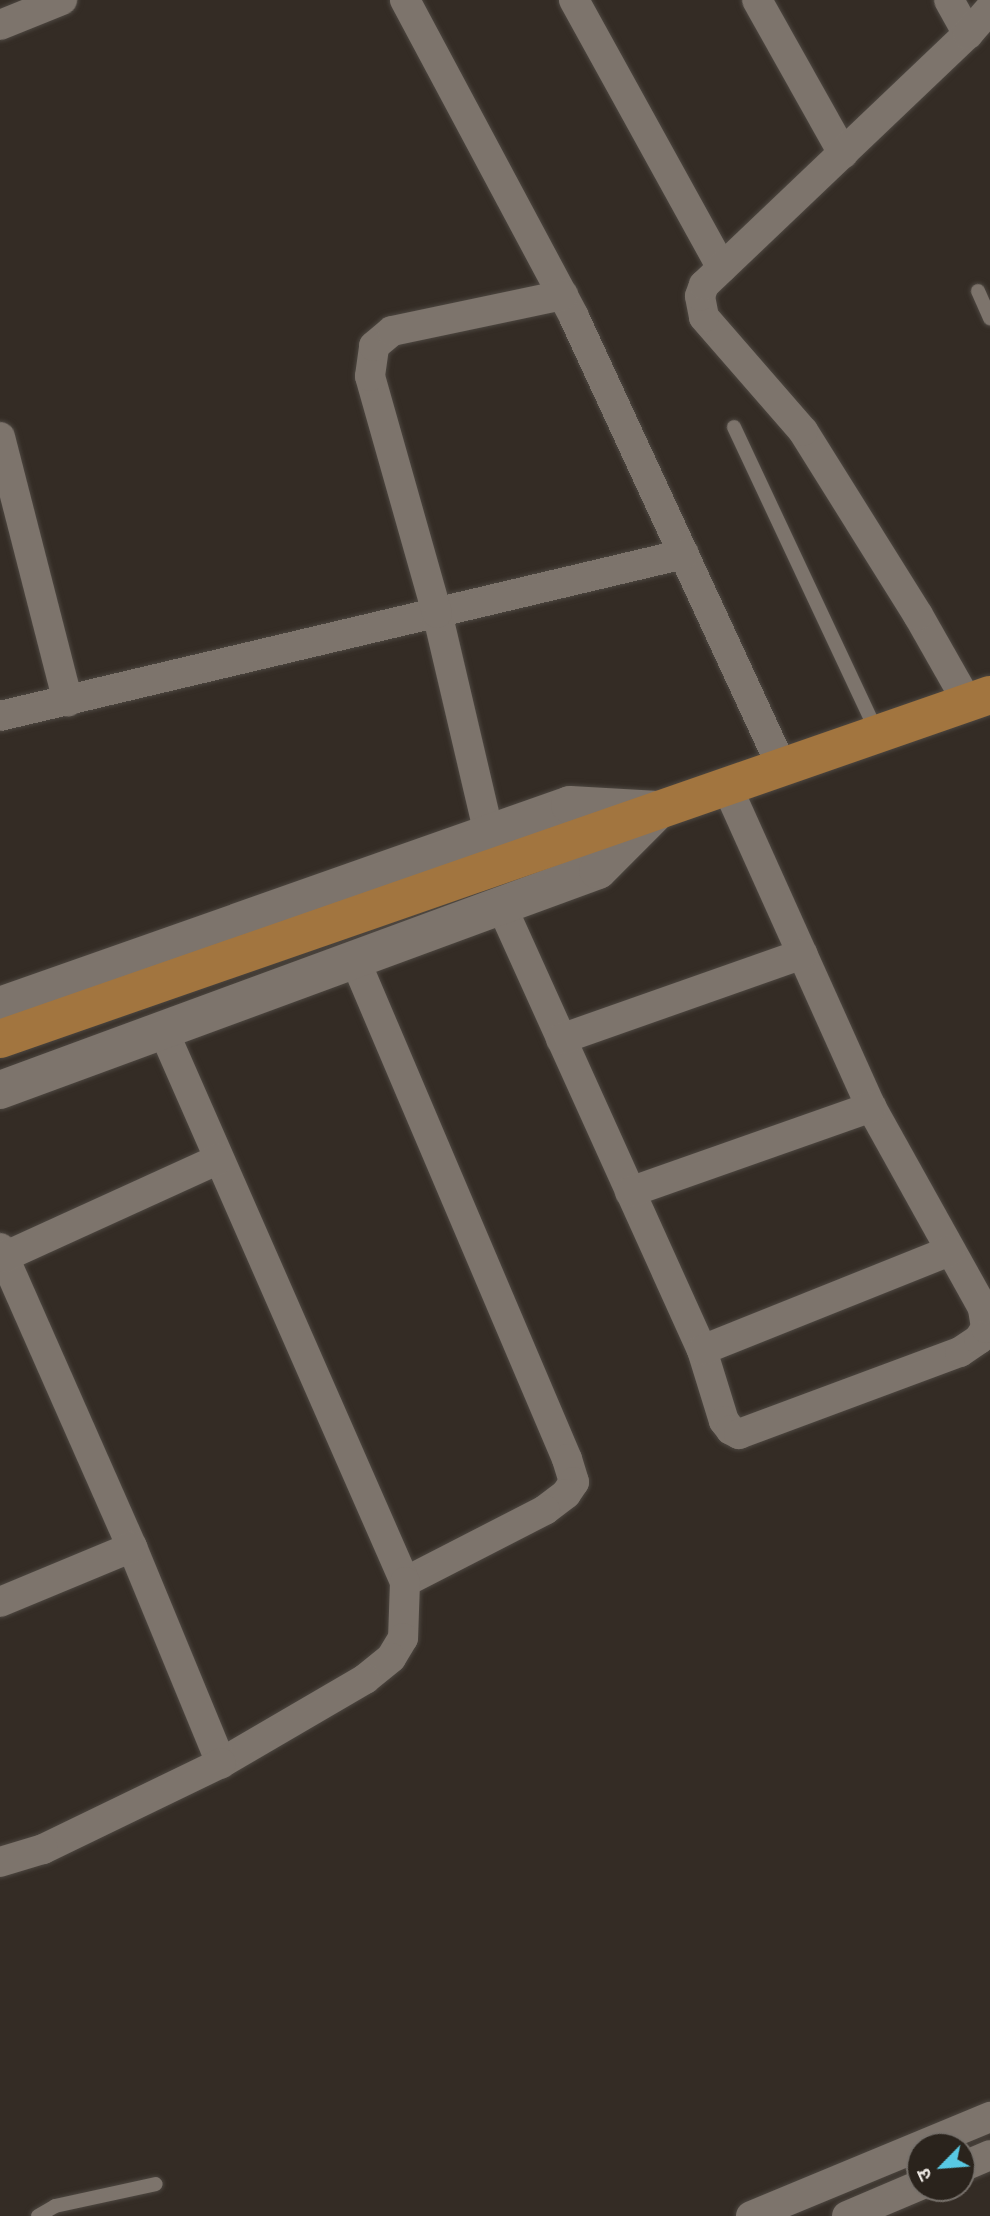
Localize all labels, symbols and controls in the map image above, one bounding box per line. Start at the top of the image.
north arrow [906,2132,976,2202]
text: उ [911,2165,936,2185]

